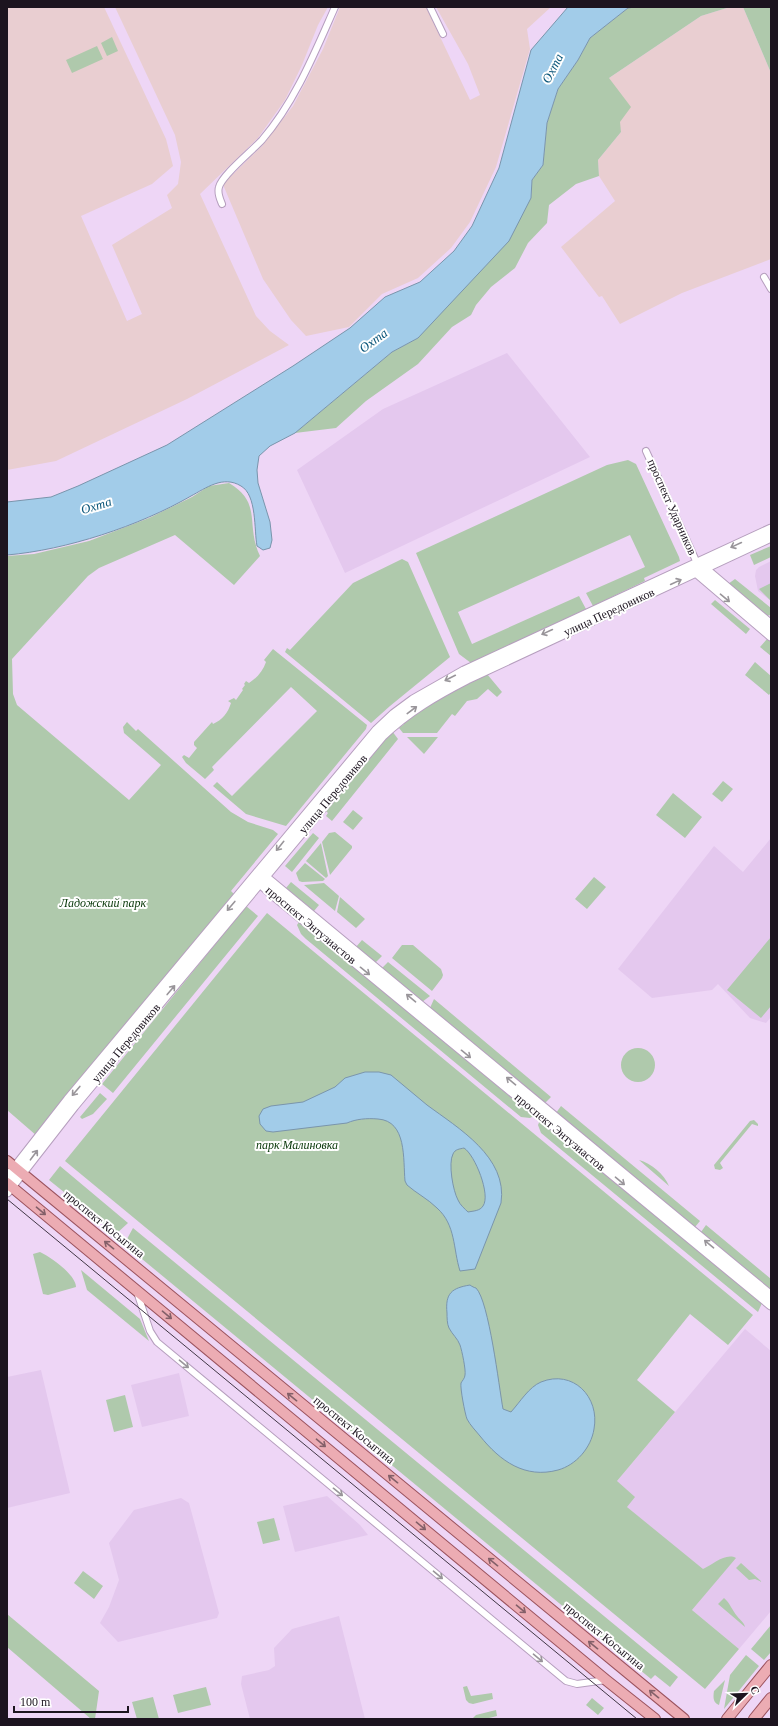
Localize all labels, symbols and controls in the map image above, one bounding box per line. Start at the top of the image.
water label: Охта [539,50,566,86]
water label: Охта [356,325,391,356]
street label: проспект Ударников [645,457,700,558]
water label: Охта [79,494,114,517]
one-way arrow [730,542,742,549]
one-way arrow [670,577,682,585]
street label: улица Передовиков [561,585,657,639]
one-way arrow [720,593,731,602]
one-way arrow [542,629,554,636]
one-way arrow [444,675,456,683]
one-way arrow [406,706,417,715]
street label: улица Передовиков [296,751,370,836]
one-way arrow [275,841,284,852]
street label: проспект Энтузиастов [263,883,359,967]
park label: Ладожский парк [59,896,147,910]
one-way arrow [226,900,235,911]
one-way arrow [360,966,371,975]
one-way arrow [166,985,175,995]
one-way arrow [406,994,417,1003]
street label: улица Передовиков [89,1000,163,1085]
one-way arrow [460,1049,471,1058]
one-way arrow [506,1077,517,1086]
one-way arrow [71,1086,80,1097]
street label: проспект Энтузиастов [512,1090,608,1174]
park label: парк Малиновка [256,1138,338,1152]
one-way arrow [30,1150,39,1161]
one-way arrow [615,1176,625,1185]
street label: проспект Косыгина [61,1187,148,1261]
one-way arrow [36,1207,47,1216]
one-way arrow [703,1240,714,1249]
one-way arrow [104,1241,114,1250]
one-way arrow [162,1311,172,1320]
one-way arrow [178,1360,189,1369]
one-way arrow [287,1392,298,1401]
street label: проспект Косыгина [311,1393,398,1467]
one-way arrow [315,1439,326,1447]
one-way arrow [387,1475,398,1484]
one-way arrow [332,1488,343,1496]
one-way arrow [415,1522,426,1531]
one-way arrow [488,1557,498,1566]
one-way arrow [433,1570,443,1579]
street label: проспект Косыгина [561,1599,648,1673]
one-way arrow [515,1605,526,1614]
one-way arrow [588,1640,599,1649]
one-way arrow [533,1653,544,1662]
north arrow [726,1674,766,1714]
text: С [748,1684,762,1696]
scale bar [14,1688,128,1714]
one-way arrow [648,1690,659,1699]
text: 100 m [20,1695,51,1709]

